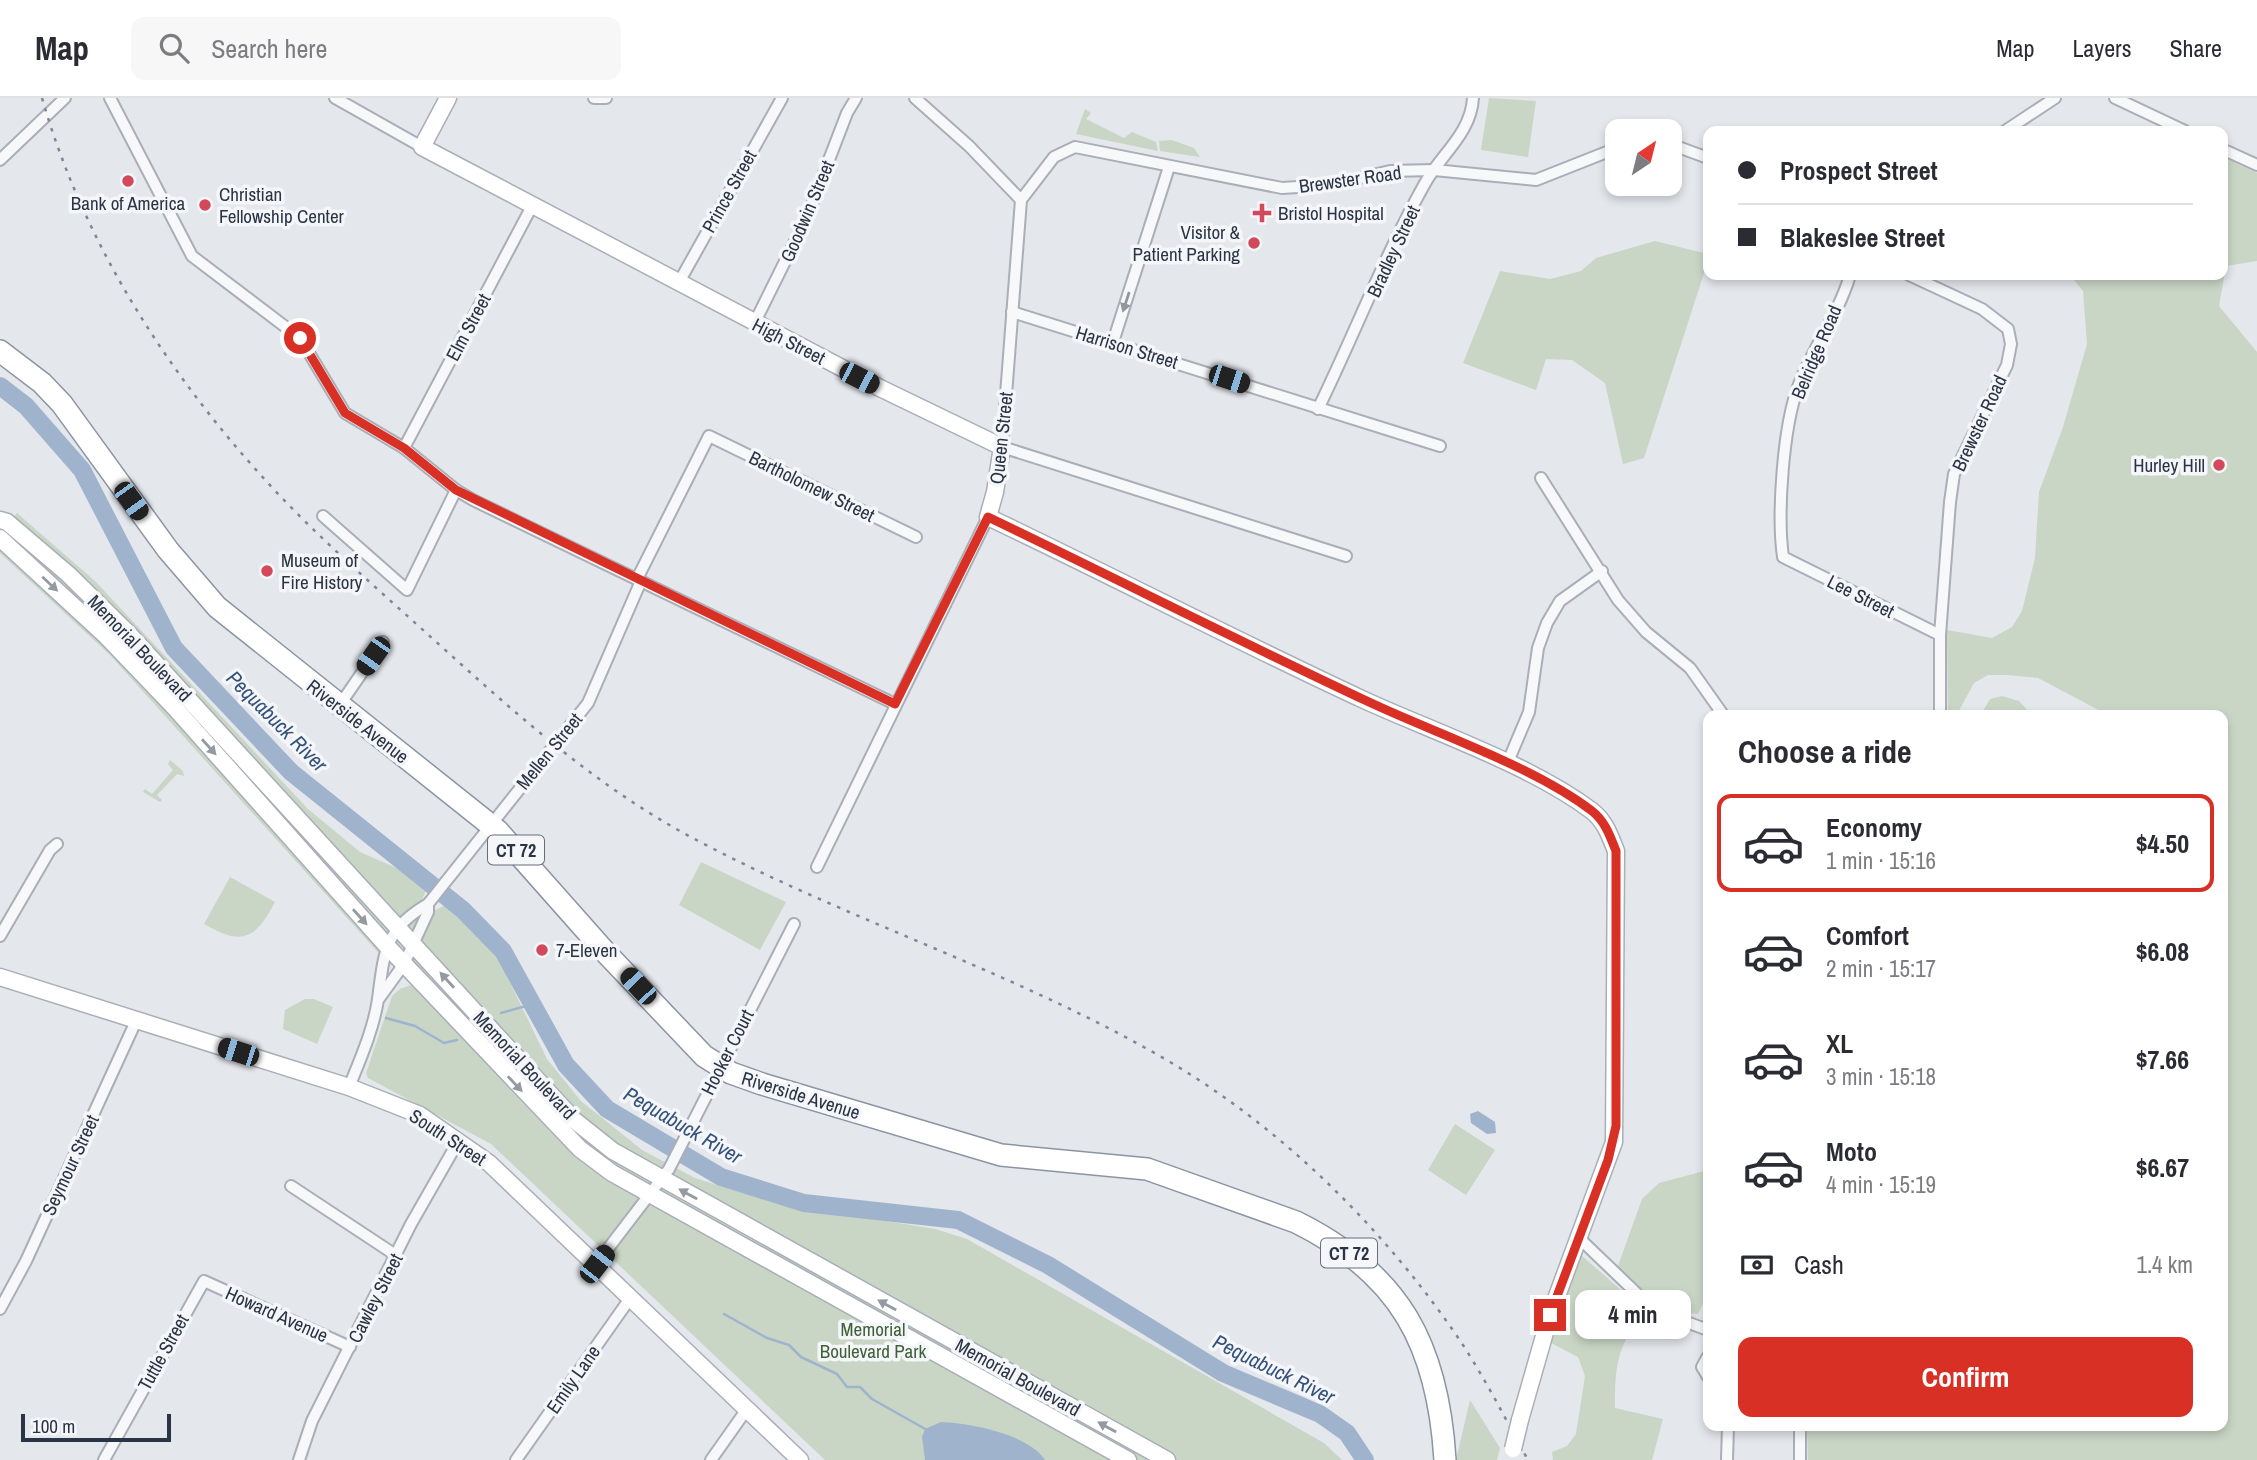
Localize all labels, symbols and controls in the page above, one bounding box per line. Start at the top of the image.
search box [131,17,621,80]
text: Map [35,26,89,70]
icon: search [155,29,193,67]
text: Search here [211,31,327,66]
text: Map [1996,32,2034,64]
text: Layers [2072,32,2131,64]
text: Share [2169,32,2222,64]
north arrow [1605,119,1682,196]
map controls [1605,119,1682,196]
street label: Prince Street [696,144,763,237]
text: Prospect Street [1780,153,1938,188]
street label: Goodwin Street [774,155,840,266]
street label: Brewster Road [1297,159,1403,199]
marker: Bank of America [120,173,136,189]
place label: Christian Fellowship Center [219,181,345,229]
place label: Bank of America [71,190,185,216]
marker: Christian Fellowship Center [197,197,213,213]
place label: Bristol Hospital [1278,200,1384,226]
street label: Bradley Street [1360,200,1426,301]
marker: Bristol Hospital [1252,203,1272,223]
place label: Visitor & Patient Parking [1133,219,1241,267]
text: Blakeslee Street [1780,220,1945,255]
marker: Visitor & Patient Parking [1246,235,1262,251]
street label: Elm Street [439,288,497,365]
one-way arrow [1120,291,1131,312]
street label: Belridge Road [1785,301,1847,403]
street label: High Street [748,312,831,371]
street label: Harrison Street [1073,319,1182,375]
route start [284,322,316,354]
car [836,359,883,397]
car [1206,363,1253,395]
street label: Brewster Road [1945,371,2013,475]
street label: Queen Street [983,390,1019,485]
street label: Bartholomew Street [745,444,880,528]
place label: Hurley Hill [2133,452,2205,478]
marker: Hurley Hill [2211,457,2227,473]
car [111,478,152,524]
place label: Museum of Fire History [281,547,363,595]
marker: Museum of Fire History [259,563,275,579]
street label: Lee Street [1823,568,1900,624]
one-way arrow [41,576,58,592]
street label: Memorial Boulevard [82,589,198,707]
car [353,633,394,679]
water label: Pequabuck River [220,664,335,779]
street label: Riverside Avenue [302,673,414,769]
street label: Mellen Street [510,707,588,795]
text: Choose a ride [1738,730,1912,773]
one-way arrow [201,738,217,756]
text: Economy [1826,810,1922,845]
icon: car [1742,812,1805,875]
text: $4.50 [2136,826,2189,861]
road number: CT 72 [488,836,544,864]
text: 1 min · 15:16 [1826,845,1936,876]
one-way arrow [352,908,368,925]
text: Comfort [1826,918,1909,953]
icon: car [1742,920,1805,983]
text: $6.08 [2136,934,2189,969]
place label: 7-Eleven [556,937,617,963]
marker: 7-Eleven [534,942,550,958]
text: 2 min · 15:17 [1826,953,1936,984]
car [616,963,661,1009]
one-way arrow [439,971,455,989]
street label: Hooker Court [694,1004,760,1099]
street label: Memorial Boulevard [468,1005,582,1125]
text: XL [1826,1026,1853,1061]
icon: car [1742,1028,1805,1091]
car [215,1036,262,1068]
text: $7.66 [2136,1042,2189,1077]
text: 3 min · 15:18 [1826,1061,1936,1092]
street label: Riverside Avenue [739,1065,863,1125]
one-way arrow [507,1075,523,1093]
water label: Pequabuck River [619,1079,749,1171]
street label: South Street [405,1103,492,1172]
street label: Seymour Street [35,1110,105,1220]
text: Moto [1826,1134,1877,1169]
icon: car [1742,1136,1805,1199]
text: $6.67 [2136,1150,2189,1185]
text: 4 min · 15:19 [1826,1169,1936,1200]
one-way arrow [678,1188,698,1200]
road number: CT 72 [1321,1238,1377,1268]
car [576,1241,619,1287]
icon: cash [1738,1246,1776,1284]
text: Cash [1794,1247,1844,1282]
street label: Cawley Street [341,1248,409,1347]
text: 1.4 km [2136,1249,2193,1280]
street label: Howard Avenue [222,1280,332,1348]
callout: 4 min [1574,1290,1690,1340]
one-way arrow [877,1299,897,1310]
route end [1534,1299,1566,1331]
text: 4 min [1608,1299,1658,1330]
street label: Tuttle Street [131,1309,195,1395]
park label: Memorial Boulevard Park [820,1316,926,1364]
water label: Pequabuck River [1208,1327,1341,1412]
street label: Memorial Boulevard [951,1332,1085,1422]
button: Confirm [1738,1337,2193,1417]
street label: Emily Lane [540,1340,606,1418]
scale bar [21,1411,172,1443]
text: 100 m [32,1413,75,1439]
one-way arrow [1097,1421,1117,1433]

